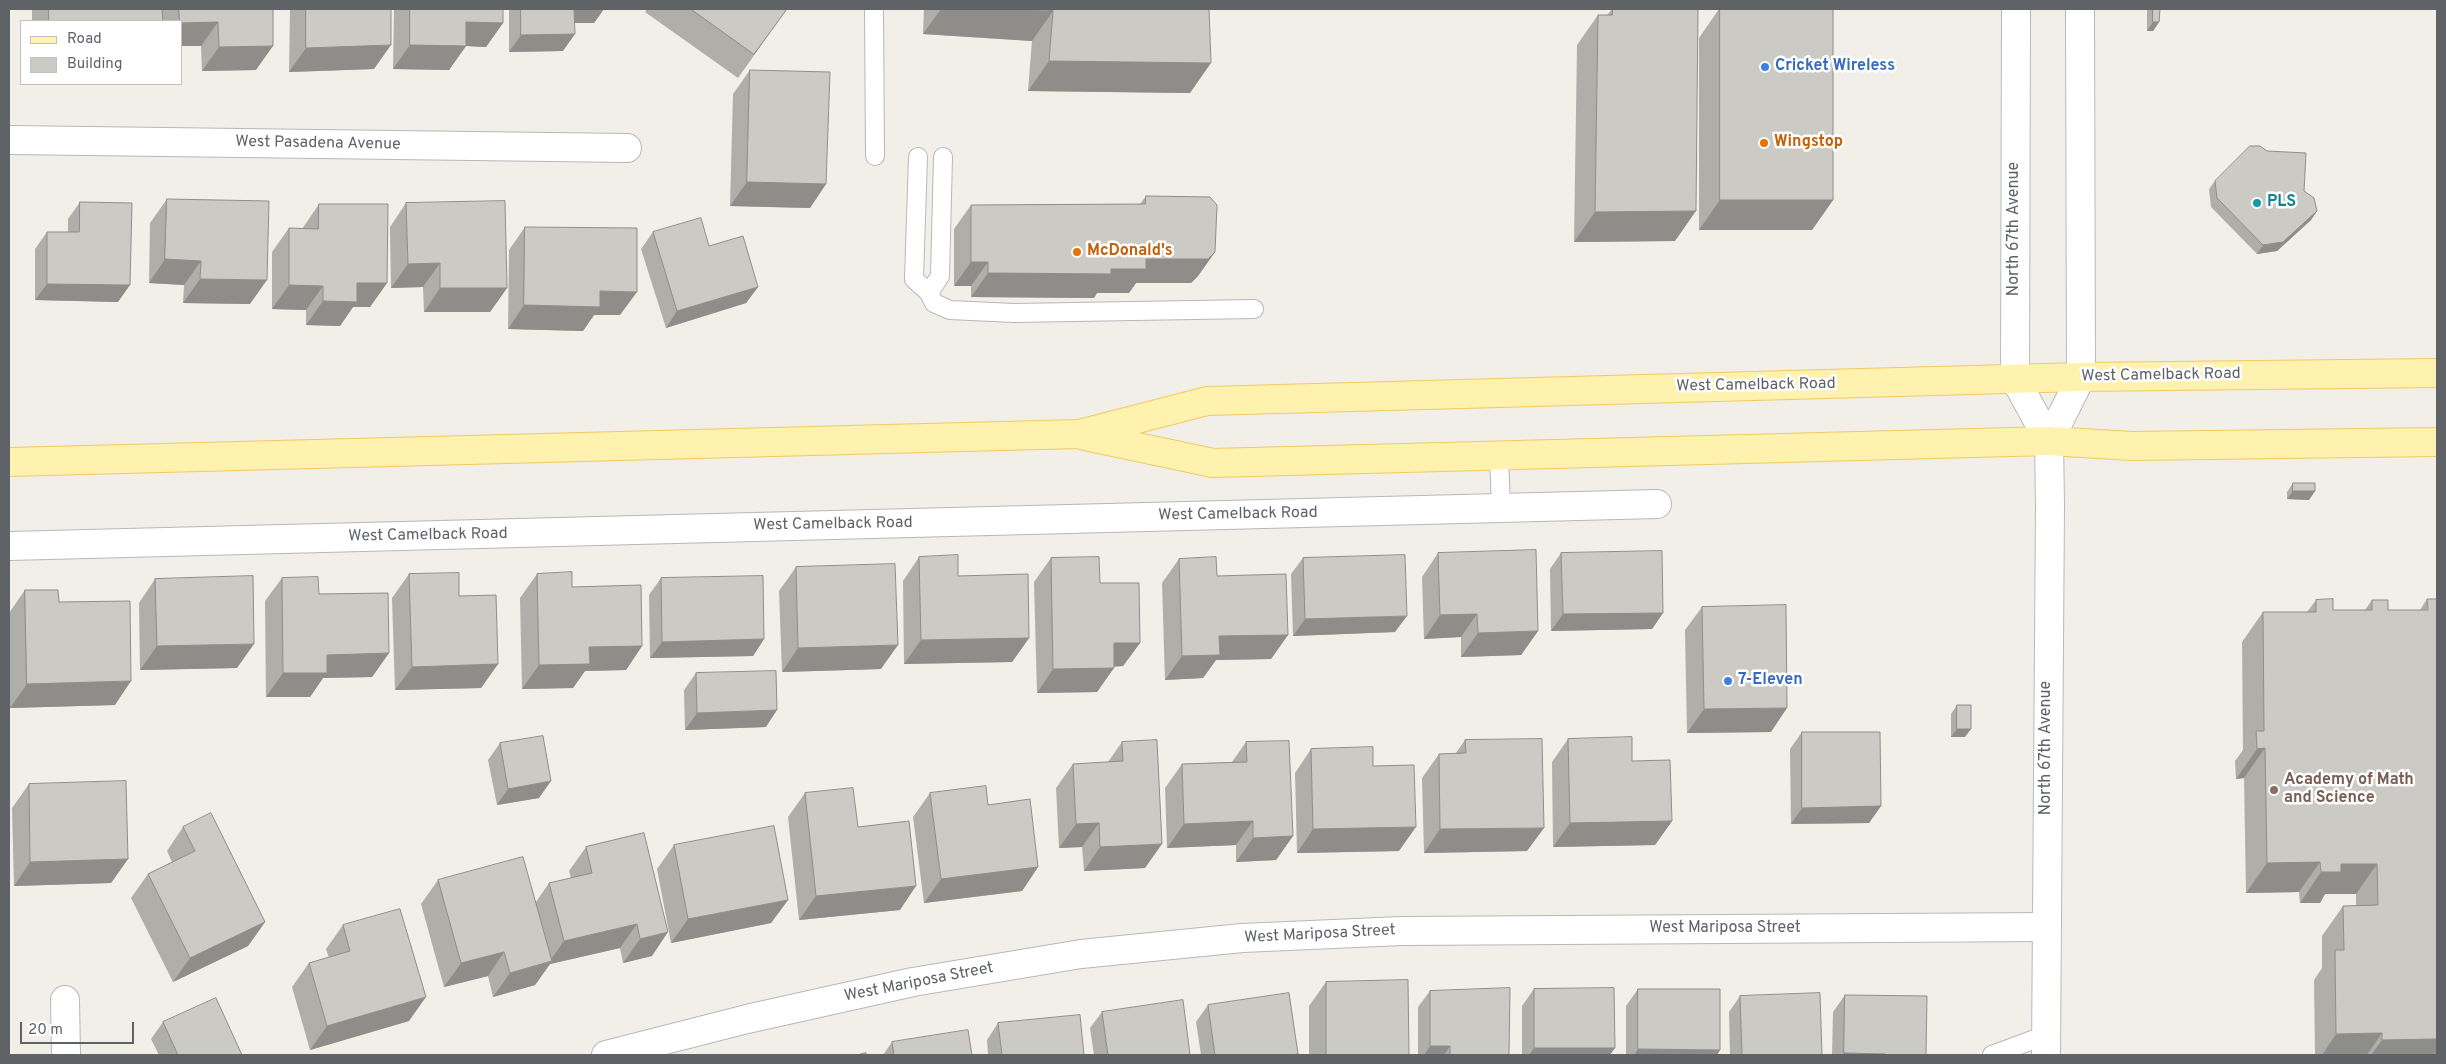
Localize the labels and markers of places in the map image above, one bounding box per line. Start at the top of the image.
place label: Cricket Wireless [1775,57,1895,77]
marker: Cricket Wireless [1759,61,1771,73]
place label: Wingstop [1774,133,1843,153]
marker: Wingstop [1758,137,1770,149]
place label: PLS [2267,193,2296,213]
marker: PLS [2251,197,2263,209]
place label: McDonald's [1087,242,1173,262]
marker: McDonald's [1071,246,1083,258]
place label: 7-Eleven [1738,671,1803,691]
marker: 7-Eleven [1722,675,1734,687]
place label: Academy of Math and Science [2284,771,2414,809]
marker: Academy of Math and Science [2268,784,2280,796]

